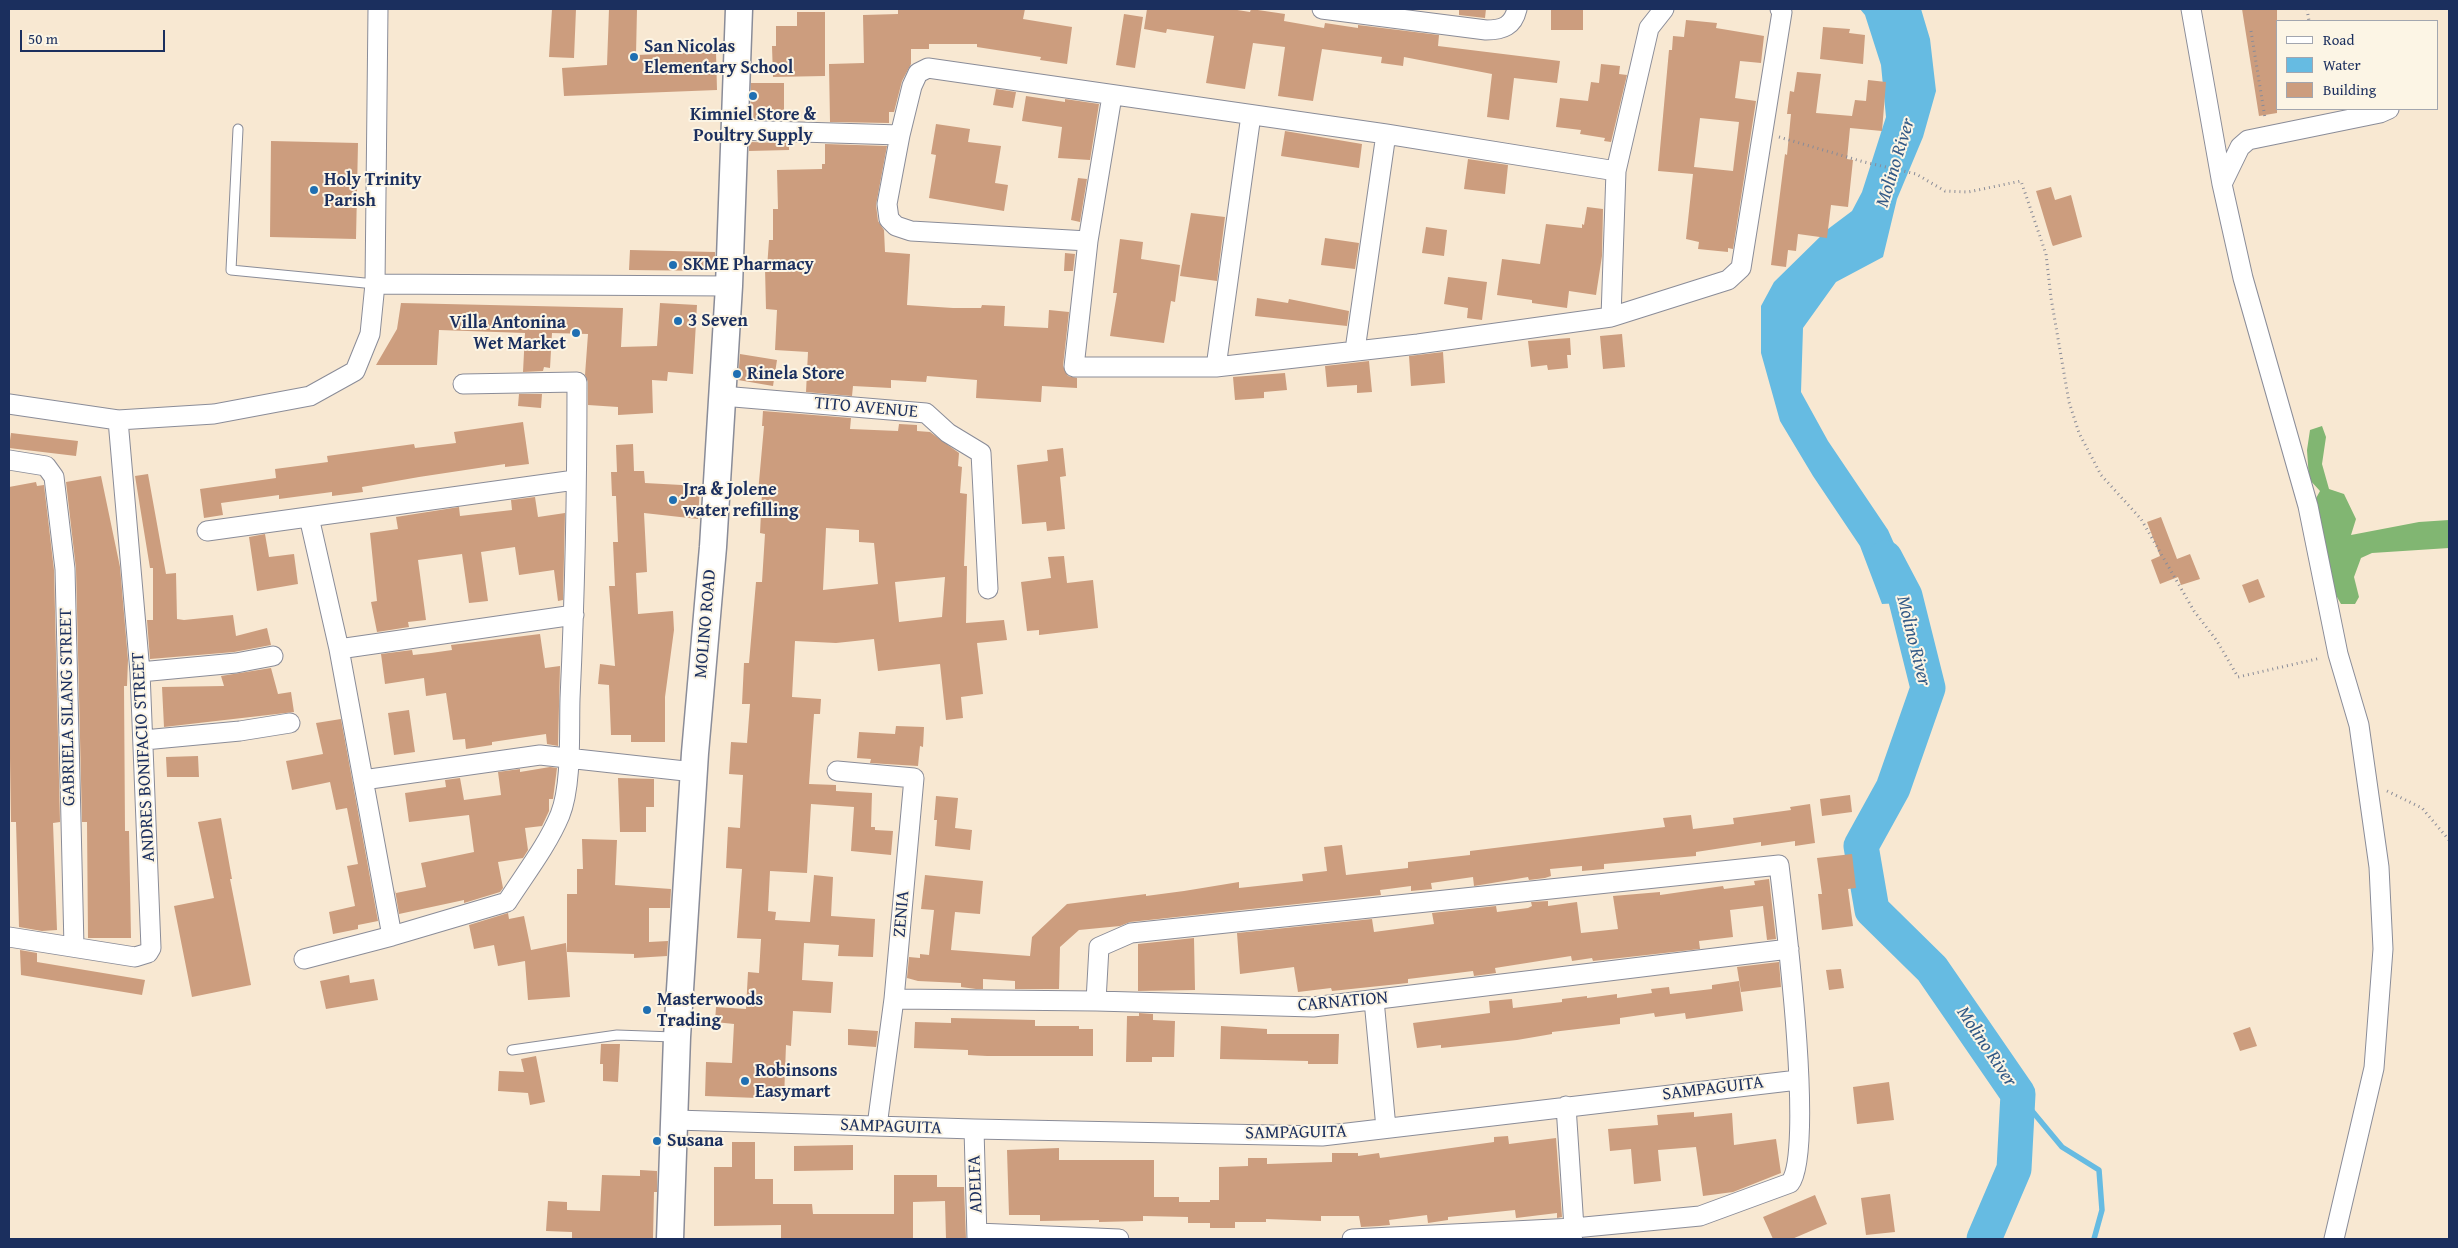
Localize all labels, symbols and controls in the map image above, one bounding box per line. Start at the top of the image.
scale bar [22,20,168,52]
legend [2276,20,2438,110]
text: 50 m [28,28,58,49]
text: Road [2323,29,2354,50]
place label: San Nicolas Elementary School [644,36,793,78]
marker: San Nicolas Elementary School [628,51,640,63]
text: Water [2323,54,2361,75]
text: Building [2323,79,2376,100]
marker: Kimniel Store & Poultry Supply [747,90,759,102]
place label: Kimniel Store & Poultry Supply [690,104,816,146]
water label: Molino River [1872,116,1920,210]
place label: Holy Trinity Parish [324,169,422,212]
marker: Holy Trinity Parish [308,184,320,196]
place label: SKME Pharmacy [683,254,814,276]
marker: SKME Pharmacy [667,259,679,271]
place label: 3 Seven [688,310,748,332]
place label: Villa Antonina Wet Market [449,312,566,354]
marker: 3 Seven [672,315,684,327]
marker: Villa Antonina Wet Market [570,327,582,339]
place label: Rinela Store [747,363,845,385]
marker: Rinela Store [731,368,743,380]
street label: TITO AVENUE [813,393,919,423]
place label: Jra & Jolene water refilling [683,479,798,522]
marker: Jra & Jolene water refilling [667,494,679,506]
street label: MOLINO ROAD [690,569,722,679]
water label: Molino River [1891,594,1935,688]
street label: GABRIELA SILANG STREET [55,608,81,806]
street label: ANDRES BONIFACIO STREET [128,652,160,862]
street label: ZENIA [889,890,915,938]
street label: CARNATION [1297,987,1389,1017]
place label: Masterwoods Trading [657,989,763,1032]
water label: Molino River [1951,1003,2021,1091]
marker: Masterwoods Trading [641,1004,653,1016]
place label: Robinsons Easymart [755,1060,837,1102]
street label: SAMPAGUITA [1661,1072,1765,1106]
marker: Robinsons Easymart [739,1075,751,1087]
street label: SAMPAGUITA [840,1114,942,1140]
street label: SAMPAGUITA [1245,1121,1347,1145]
place label: Susana [667,1130,724,1152]
marker: Susana [651,1135,663,1147]
street label: ADELFA [964,1155,988,1213]

